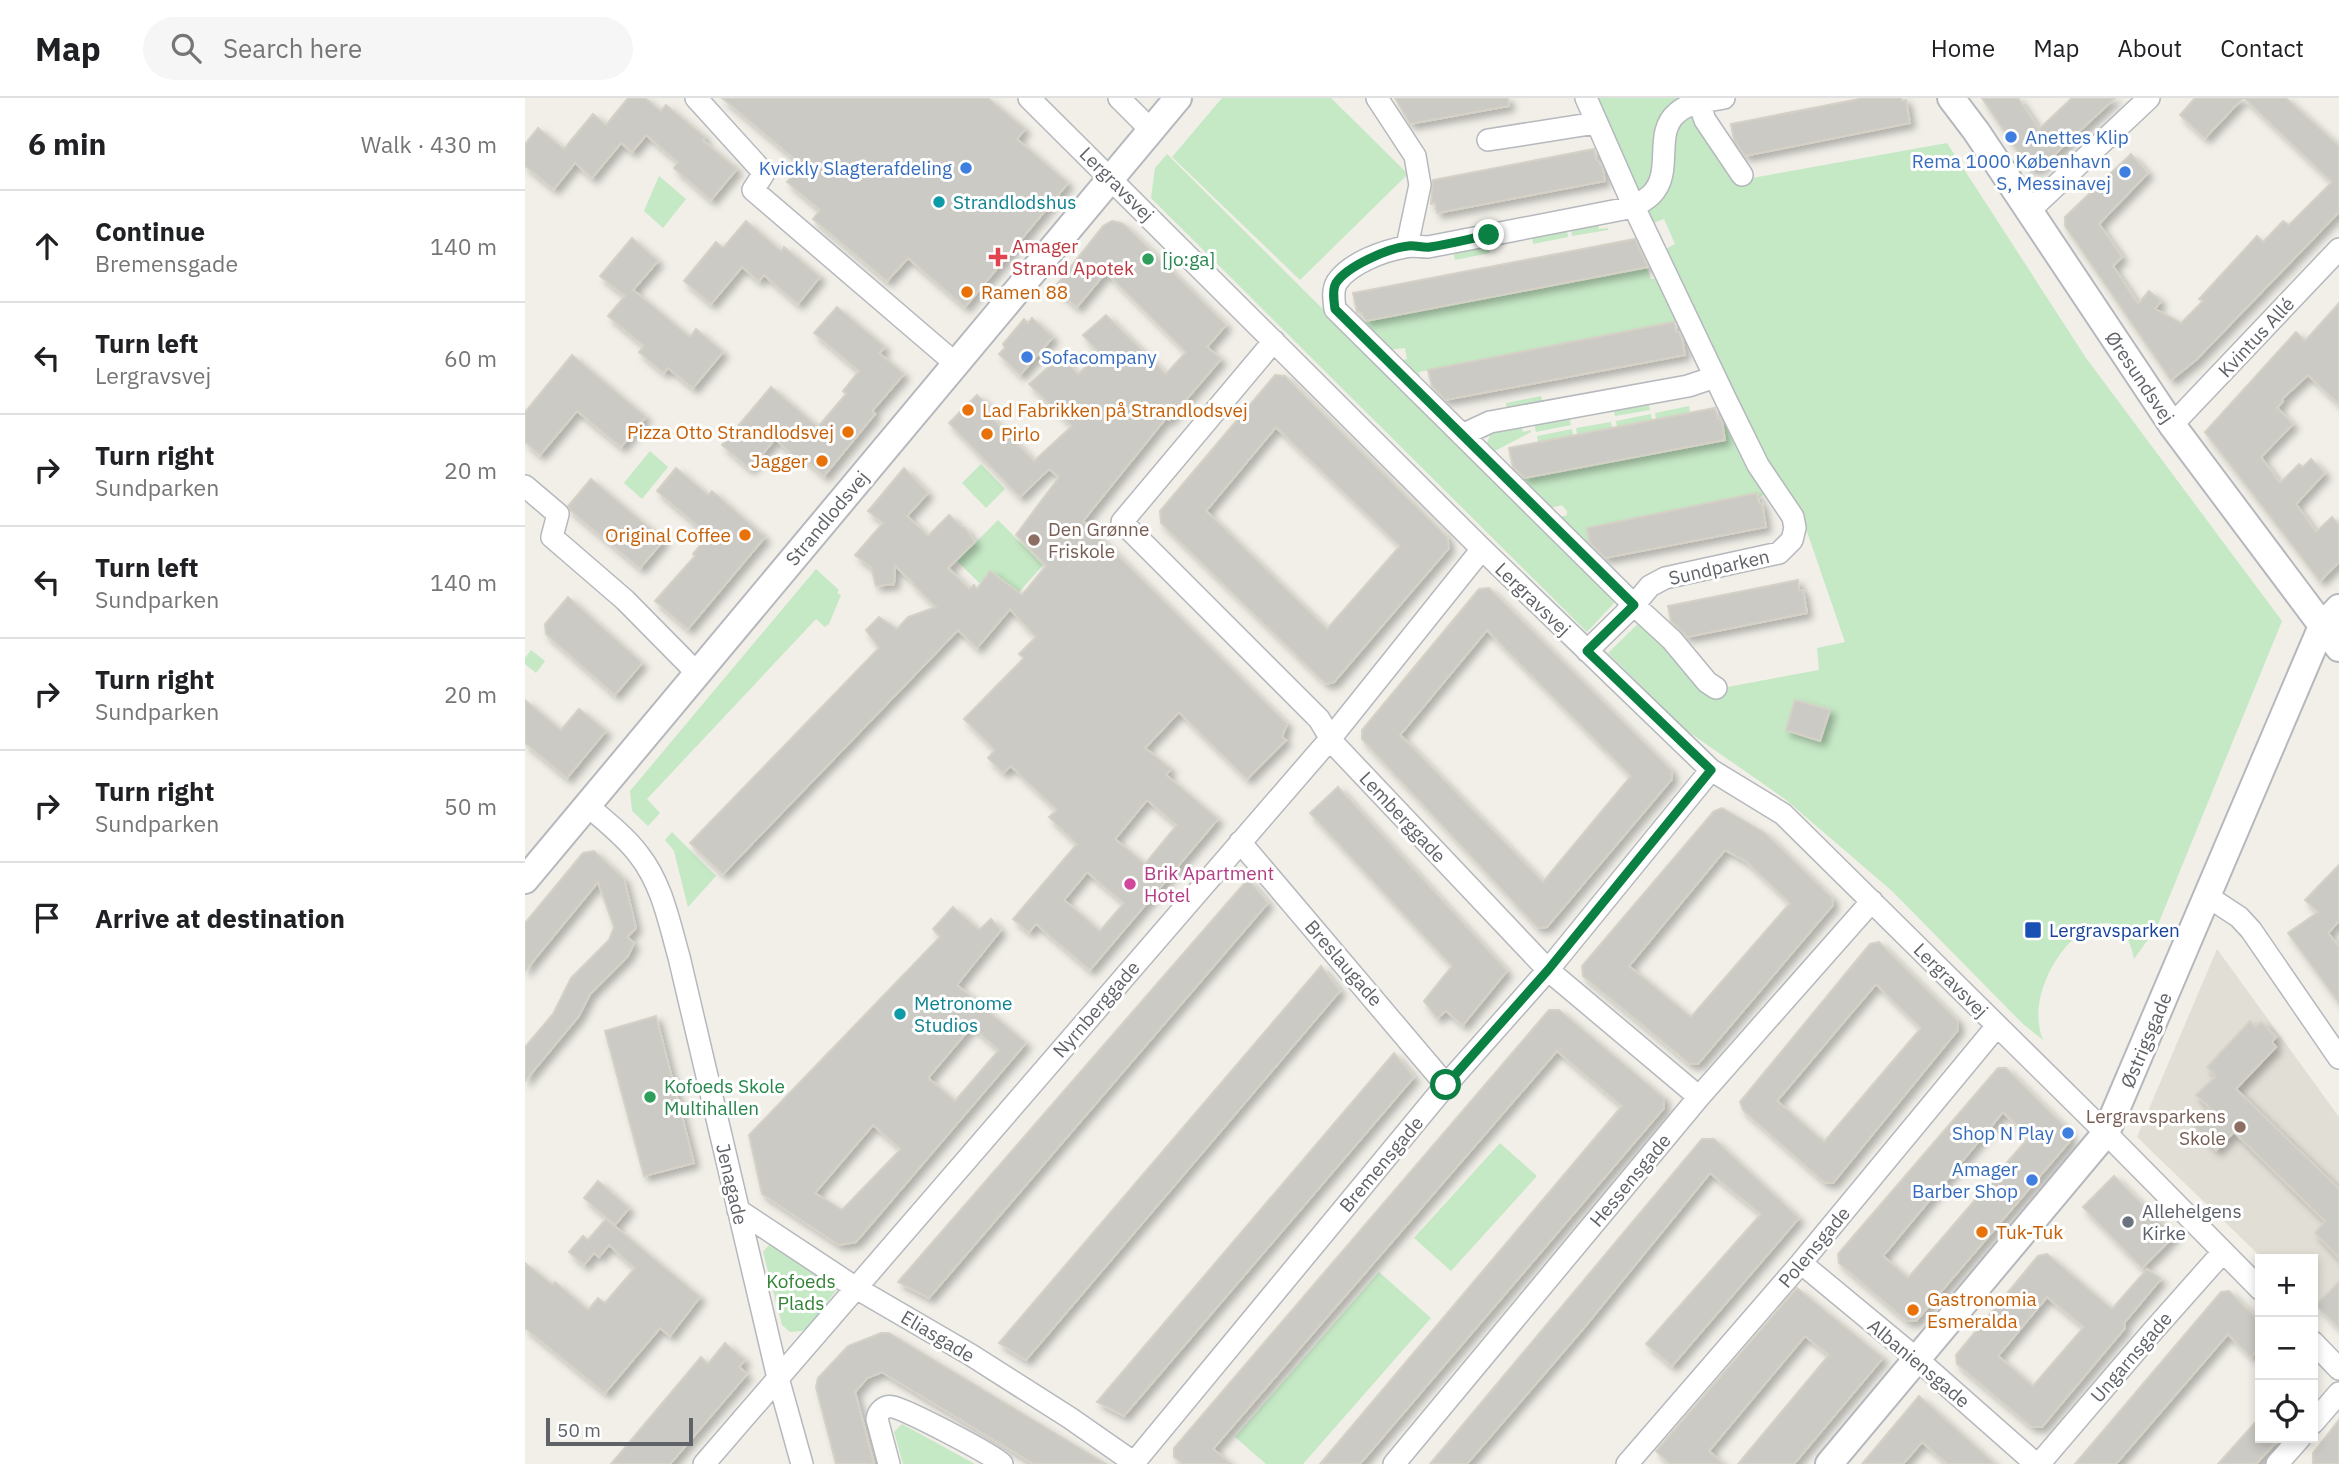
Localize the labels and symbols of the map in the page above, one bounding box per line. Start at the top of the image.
place label: Anettes Klip [2025,125,2129,149]
marker: Anettes Klip [2003,129,2019,145]
street label: Lergravsvej [1075,142,1159,226]
place label: Rema 1000 København S, Messinavej [1912,149,2111,195]
place label: Kvickly Slagterafdeling [759,156,952,180]
marker: Kvickly Slagterafdeling [958,160,974,176]
marker: Rema 1000 København S, Messinavej [2117,164,2133,180]
place label: Strandlodshus [953,190,1076,214]
marker: Strandlodshus [931,194,947,210]
route end [1473,219,1504,250]
place label: Amager Strand Apotek [1012,234,1134,280]
place label: [jo:ga] [1162,247,1215,271]
marker: Amager Strand Apotek [990,249,1006,265]
marker: [jo:ga] [1140,251,1156,267]
place label: Ramen 88 [981,280,1068,304]
marker: Ramen 88 [959,284,975,300]
street label: Kvintus Allé [2213,292,2299,382]
street label: Øresundsvej [2100,326,2180,428]
place label: Sofacompany [1041,345,1157,369]
marker: Sofacompany [1019,349,1035,365]
place label: Lad Fabrikken på Strandlodsvej [982,398,1248,422]
marker: Lad Fabrikken på Strandlodsvej [960,402,976,418]
place label: Pizza Otto Strandlodsvej [627,420,834,444]
place label: Pirlo [1001,422,1040,446]
marker: Pizza Otto Strandlodsvej [840,424,856,440]
marker: Pirlo [979,426,995,442]
place label: Jagger [751,449,808,473]
marker: Jagger [814,453,830,469]
street label: Strandlodsvej [780,466,874,570]
place label: Den Grønne Friskole [1048,517,1149,563]
place label: Original Coffee [605,523,731,547]
marker: Original Coffee [737,527,753,543]
marker: Den Grønne Friskole [1026,532,1042,548]
street label: Sundparken [1666,544,1772,590]
street label: Lergravsvej [1490,557,1576,641]
street label: Lemberggade [1355,766,1451,868]
place label: Brik Apartment Hotel [1144,861,1274,907]
marker: Brik Apartment Hotel [1122,876,1138,892]
street label: Breslaugade [1300,915,1388,1011]
place label: Lergravsparken [2049,918,2180,942]
marker: Lergravsparken [2023,920,2043,940]
street label: Lergravsvej [1909,938,1993,1022]
street label: Nyrnberggade [1047,956,1145,1062]
street label: Østrigsgade [2115,989,2177,1091]
place label: Metronome Studios [914,991,1013,1037]
marker: Metronome Studios [892,1006,908,1022]
route start [1430,1069,1461,1100]
place label: Kofoeds Skole Multihallen [664,1074,785,1120]
marker: Kofoeds Skole Multihallen [642,1089,658,1105]
place label: Lergravsparkens Skole [2086,1104,2226,1150]
street label: Bremensgade [1334,1111,1428,1217]
marker: Lergravsparkens Skole [2232,1119,2248,1135]
place label: Shop N Play [1952,1121,2055,1145]
marker: Shop N Play [2060,1125,2076,1141]
street label: Hessensgade [1584,1129,1676,1231]
street label: Jenagade [711,1141,753,1227]
place label: Amager Barber Shop [1912,1157,2018,1203]
marker: Amager Barber Shop [2024,1172,2040,1188]
place label: Allehelgens Kirke [2142,1199,2242,1245]
street label: Polensgade [1773,1201,1855,1293]
marker: Allehelgens Kirke [2120,1214,2136,1230]
place label: Tuk-Tuk [1996,1220,2063,1244]
marker: Tuk-Tuk [1974,1224,1990,1240]
park label: Kofoeds Plads [766,1269,836,1315]
place label: Gastronomia Esmeralda [1927,1287,2037,1333]
marker: Gastronomia Esmeralda [1905,1302,1921,1318]
street label: Eliasgade [897,1305,979,1367]
street label: Ungarnsgade [2085,1307,2177,1407]
street label: Albaniensgade [1863,1313,1975,1413]
scale bar [546,1415,693,1447]

